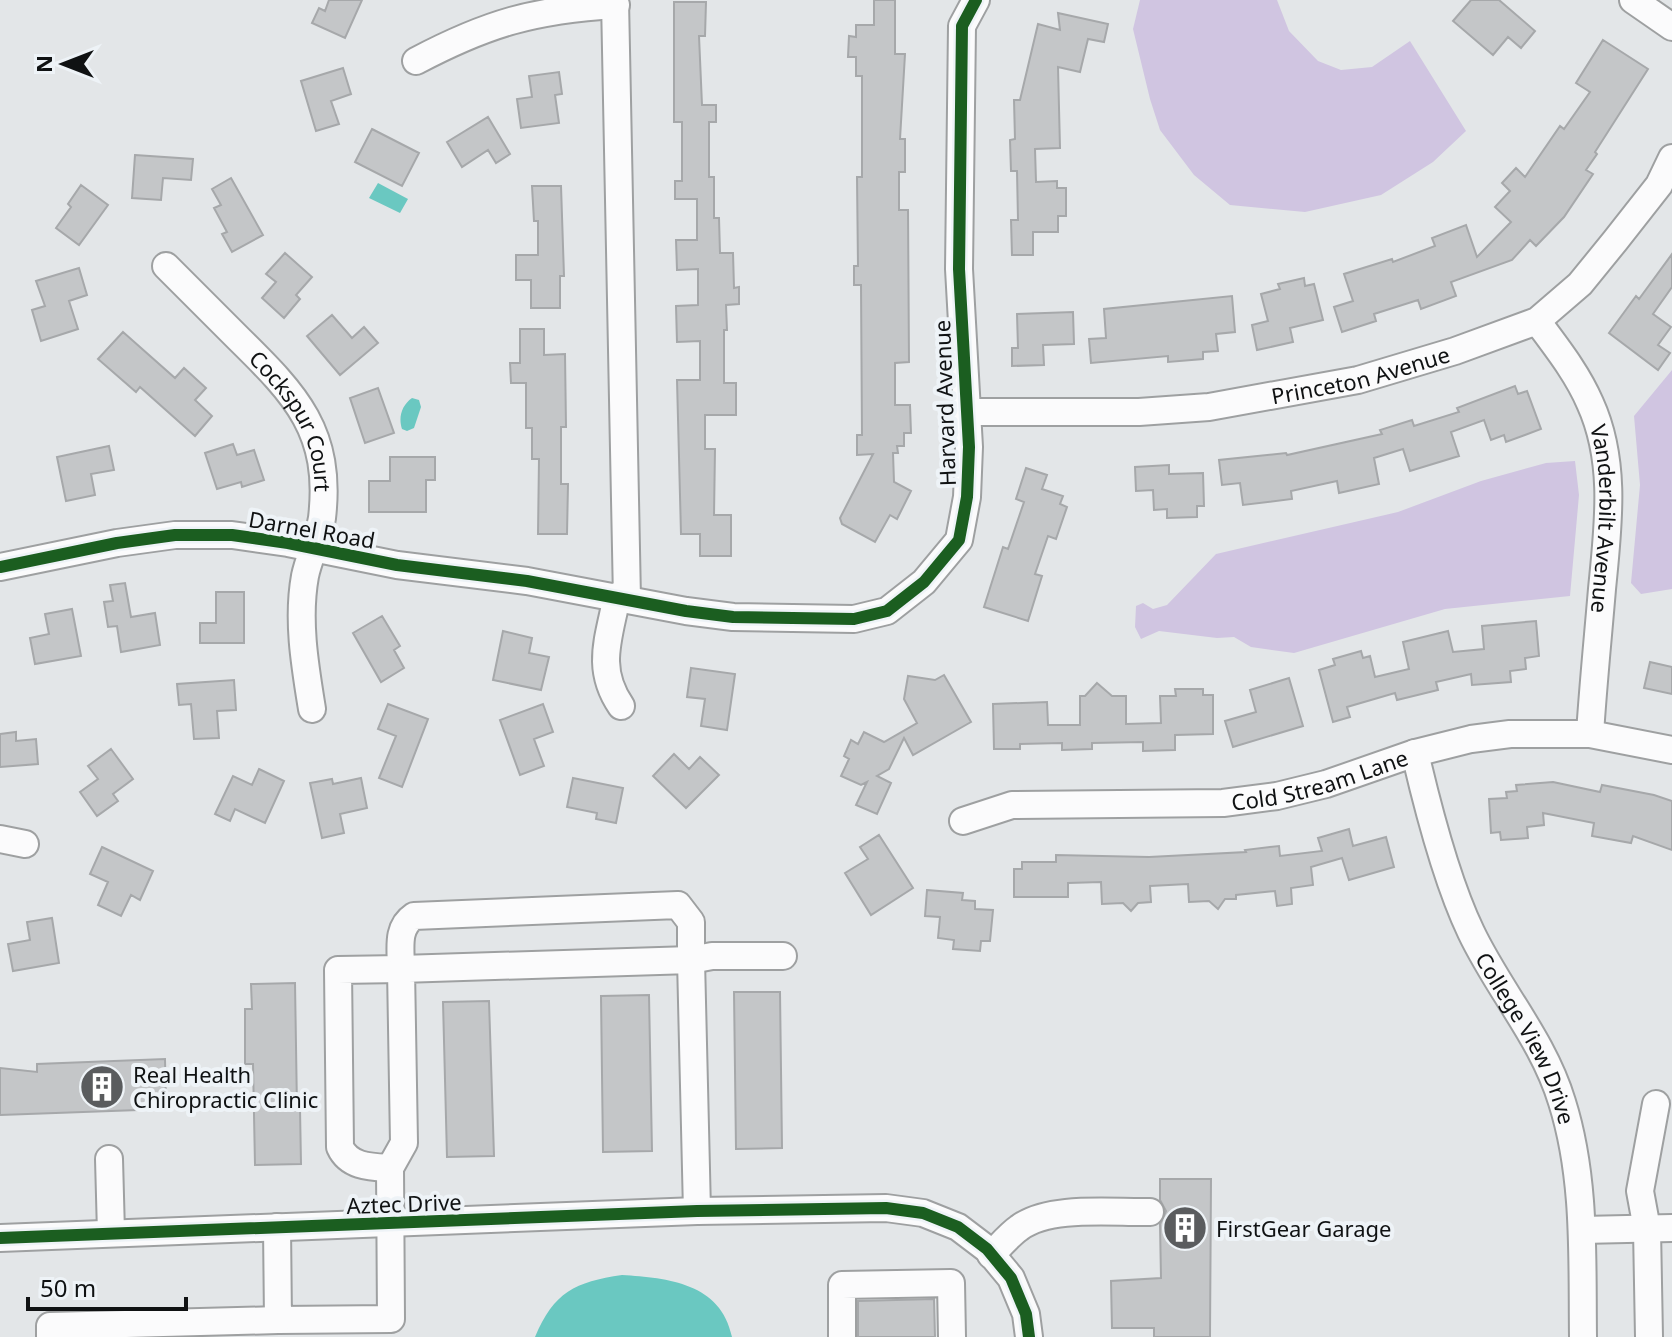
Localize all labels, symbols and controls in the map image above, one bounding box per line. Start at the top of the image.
north arrow [24,24,104,104]
text: N [28,55,58,73]
street label: Harvard Avenue [926,319,962,487]
street label: Princeton Avenue [1269,339,1453,410]
street label: Cockspur Court [243,343,339,492]
street label: Vanderbilt Avenue [1584,421,1623,614]
street label: Darnel Road [246,503,378,555]
street label: Cold Stream Lane [1230,742,1412,817]
street label: College View Drive [1469,946,1583,1127]
place label: Real Health Chiropractic Clinic [133,1059,318,1114]
building icon: Real Health Chiropractic Clinic [78,1063,126,1111]
street label: Aztec Drive [346,1186,462,1220]
building icon: FirstGear Garage [1161,1204,1209,1252]
place label: FirstGear Garage [1216,1213,1392,1243]
scale bar [28,1261,186,1311]
text: 50 m [40,1271,96,1304]

